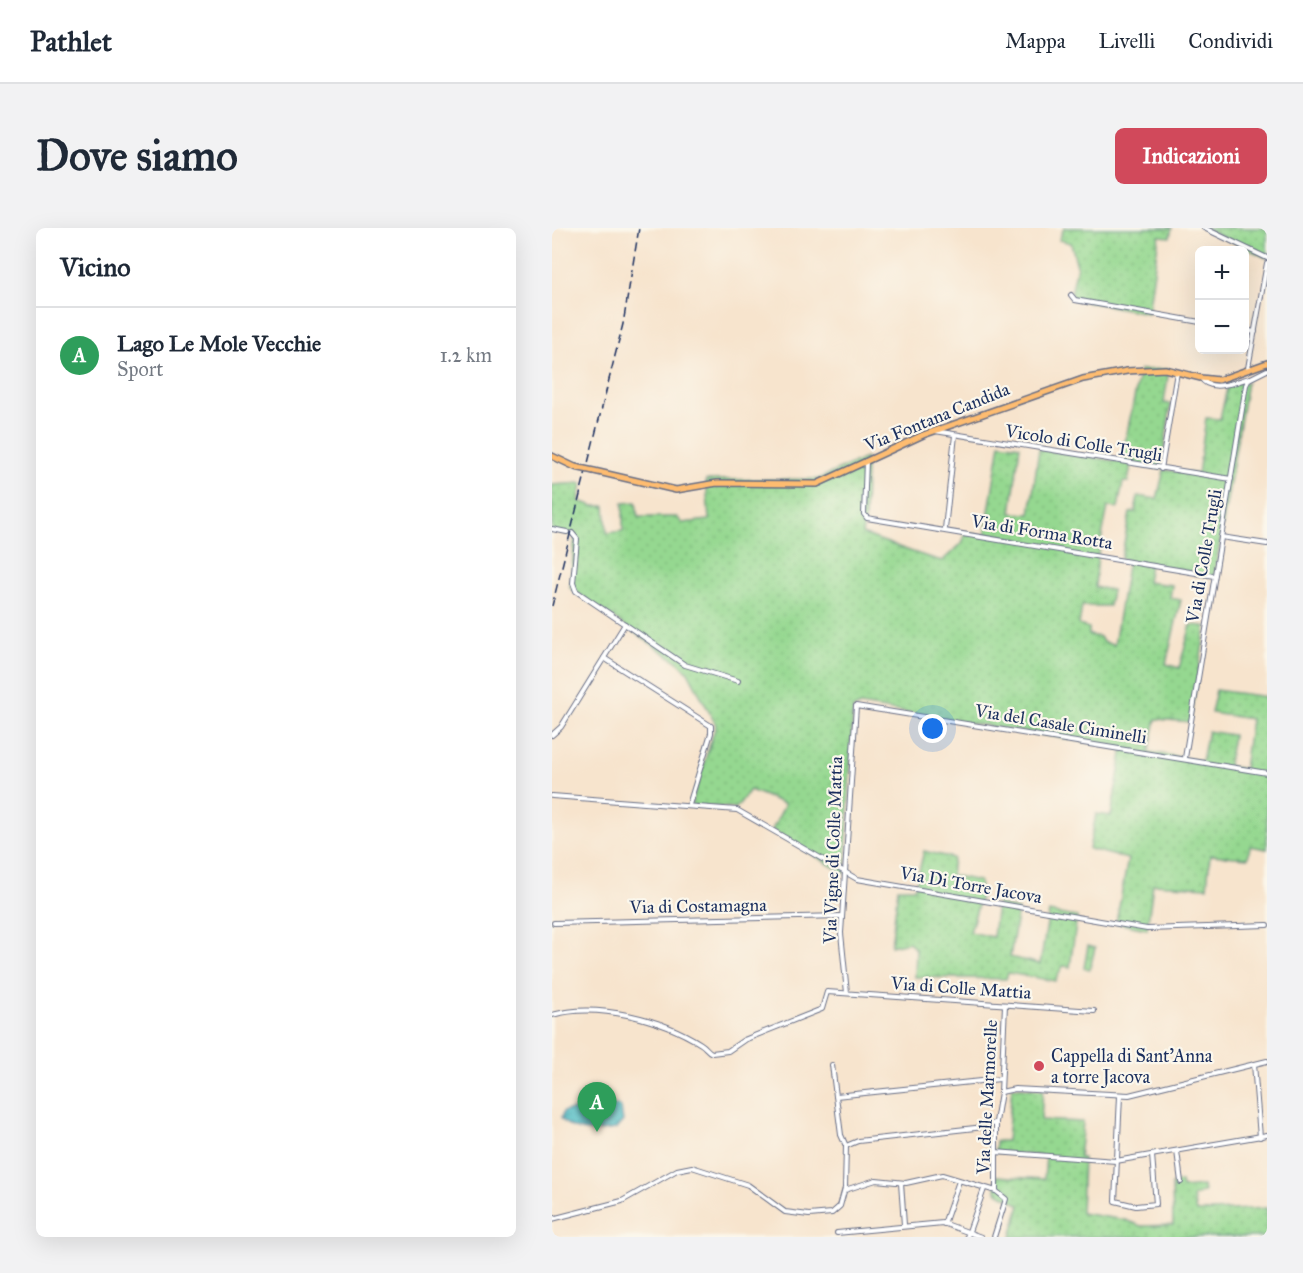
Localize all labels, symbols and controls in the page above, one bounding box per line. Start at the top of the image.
text: Pathlet [30,24,112,59]
text: Mappa [1005,28,1066,54]
text: Livelli [1099,28,1155,54]
text: Condividi [1188,28,1273,54]
button: Indicazioni [1115,128,1267,184]
text: Dove siamo [36,130,238,182]
map controls [1195,246,1249,354]
button: + [1195,246,1249,300]
text: Vicino [60,251,131,283]
button: − [1195,300,1249,354]
text: Lago Le Mole Vecchie [117,330,321,357]
text: A [73,343,86,367]
text: 1.2 km [440,343,492,367]
text: Sport [117,357,163,381]
street label: Via Fontana Candida [860,378,1013,457]
street label: Vicolo di Colle Trugli [1003,420,1164,467]
street label: Via di Colle Trugli [1181,487,1228,626]
street label: Via di Forma Rotta [969,510,1115,554]
street label: Via del Casale Ciminelli [973,699,1149,748]
your location [918,714,947,743]
street label: Via Vigne di Colle Mattia [819,755,848,945]
street label: Via Di Torre Jacova [897,861,1044,909]
street label: Via di Costamagna [628,894,767,919]
street label: Via di Colle Mattia [889,972,1032,1004]
street label: Via delle Marmorelle [972,1019,1002,1176]
place label: Cappella di Sant'Anna a torre Jacova [1051,1045,1213,1089]
marker: Cappella di Sant'Anna a torre Jacova [1032,1059,1046,1073]
pin: A [578,1082,616,1132]

